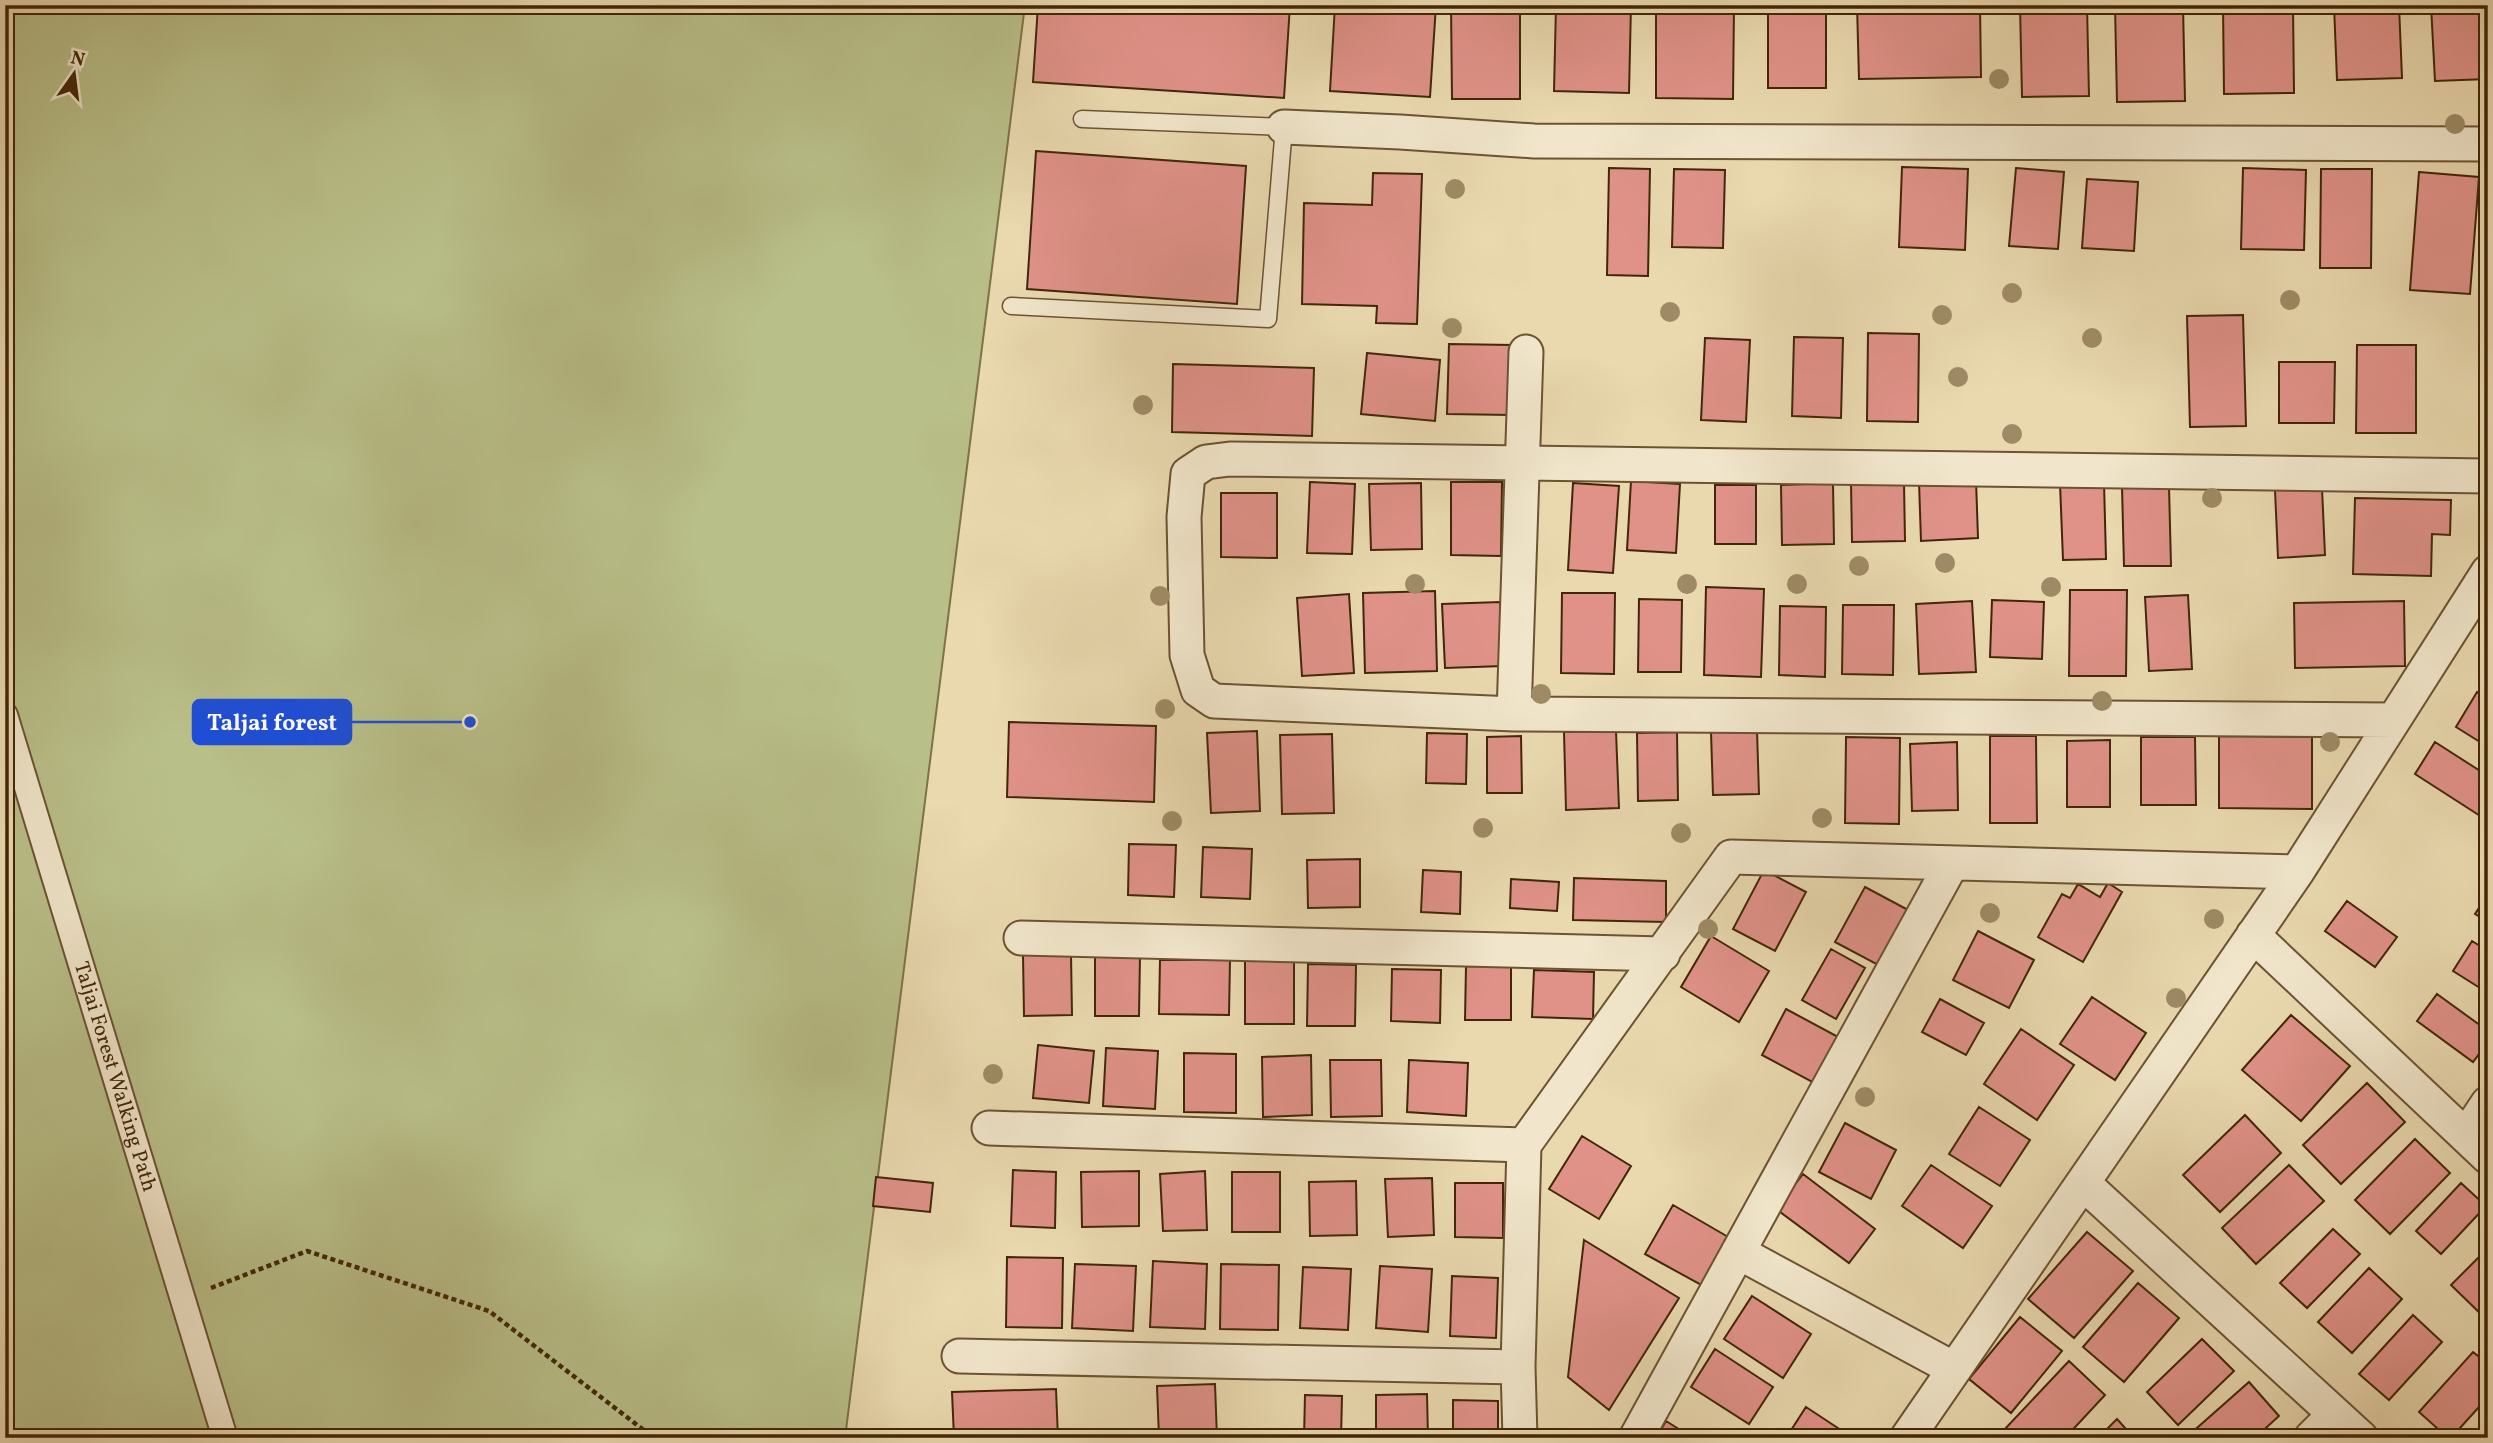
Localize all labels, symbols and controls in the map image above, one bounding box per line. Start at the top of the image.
north arrow [38,38,108,108]
text: N [68,45,88,74]
callout: Taljai forest [193,700,351,744]
text: Taljai forest [207,708,337,740]
street label: Taljai Forest Walking Path [66,958,164,1195]

